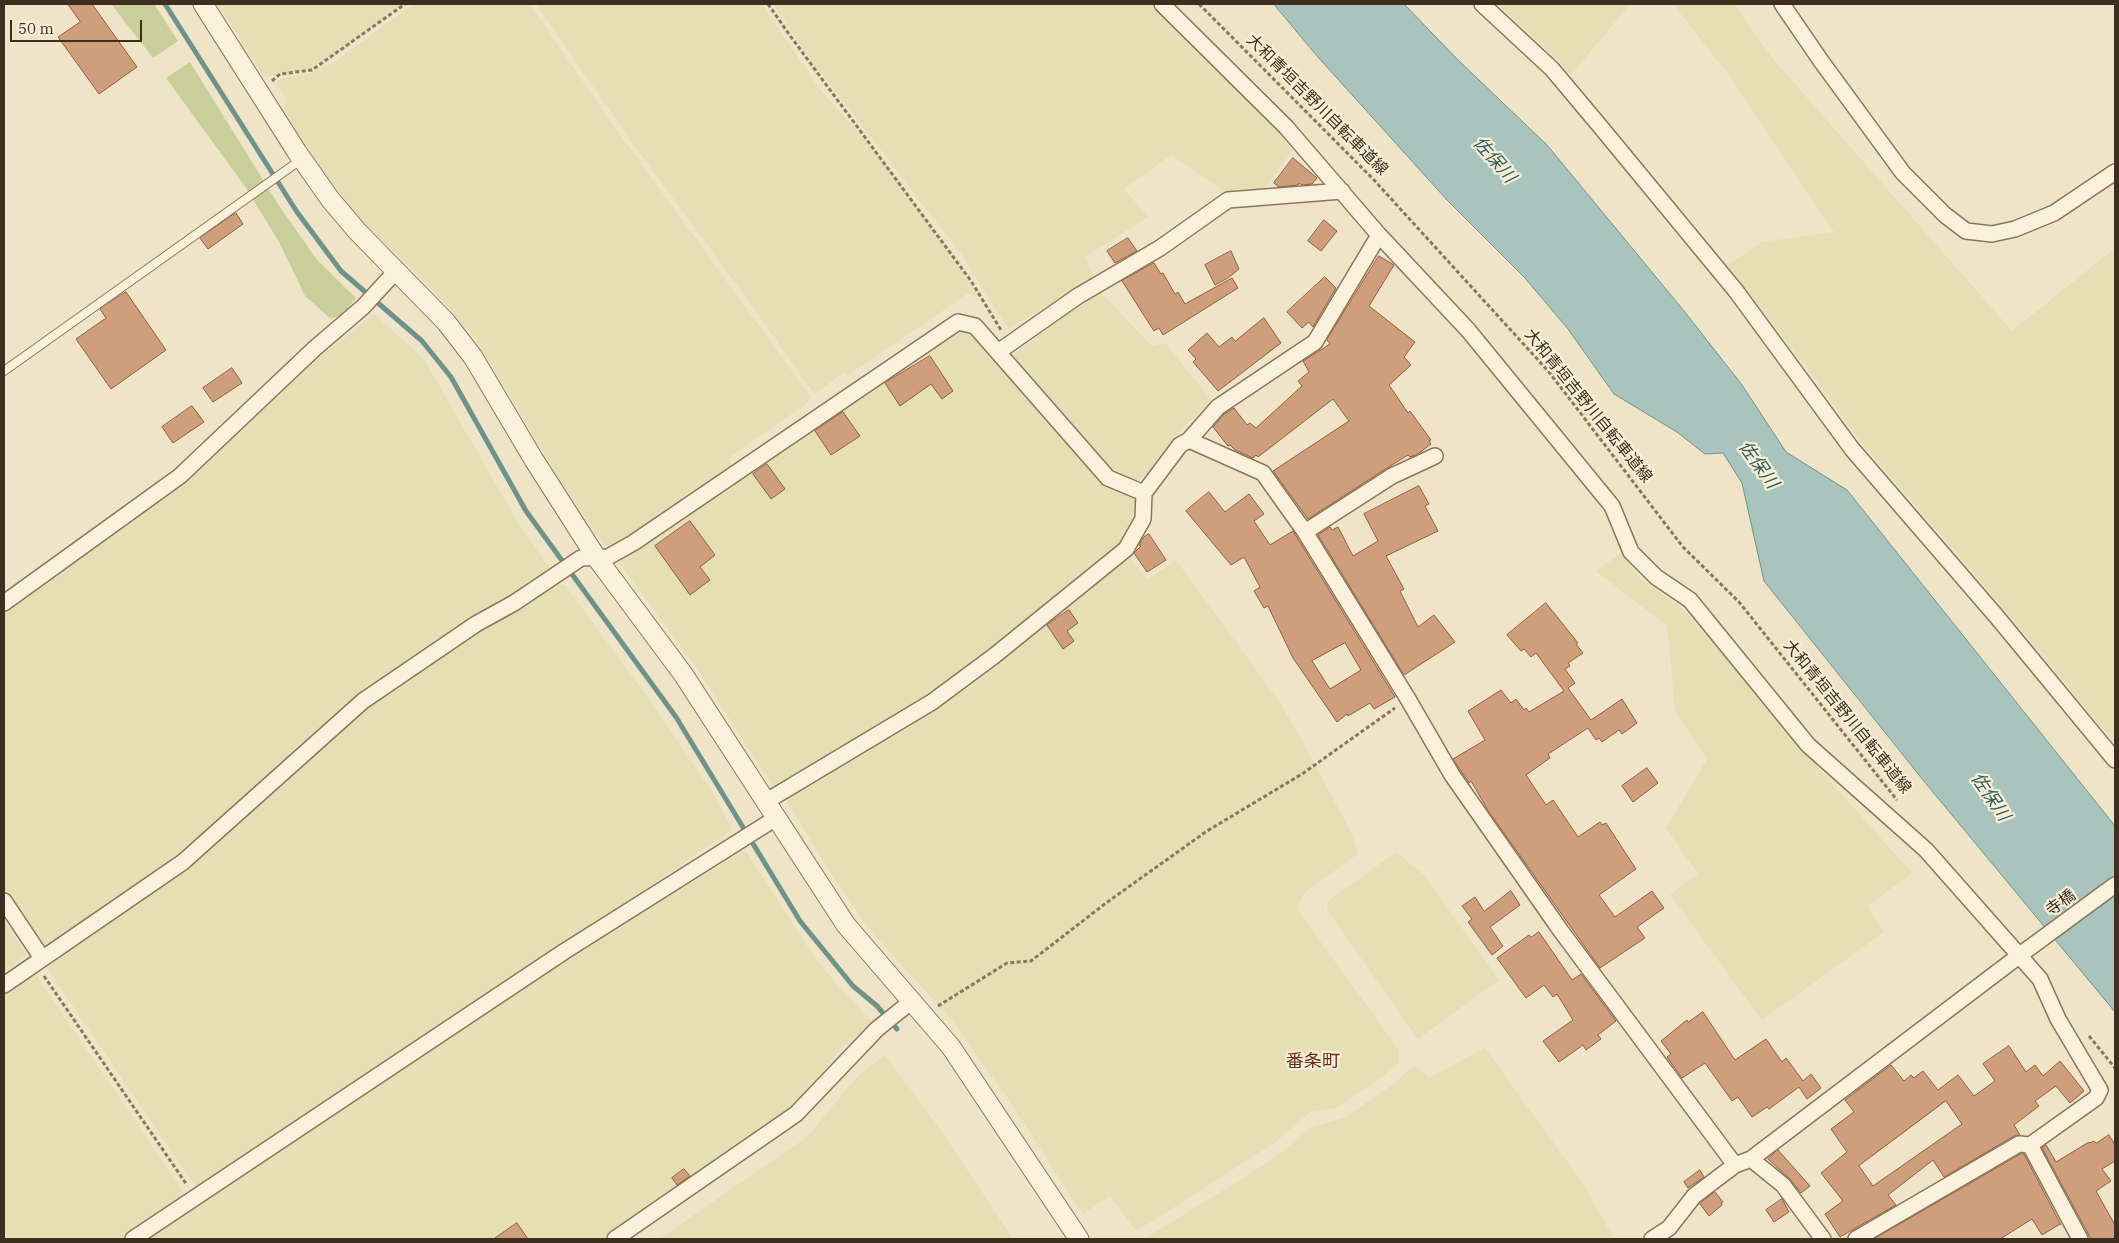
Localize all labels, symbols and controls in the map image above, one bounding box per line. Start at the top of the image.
scale bar [12,10,145,42]
text: 50 m [18,19,54,38]
street label: 大和青垣吉野川自転車道線 [1242,30,1392,180]
water label: 佐保川 [1468,133,1520,187]
street label: 大和青垣吉野川自転車道線 [1520,325,1656,487]
water label: 佐保川 [1733,437,1783,493]
street label: 大和青垣吉野川自転車道線 [1779,636,1915,798]
water label: 佐保川 [1966,769,2014,825]
street label: 寺橋 [2042,886,2080,920]
district label: 番条町 [1286,1051,1340,1073]

